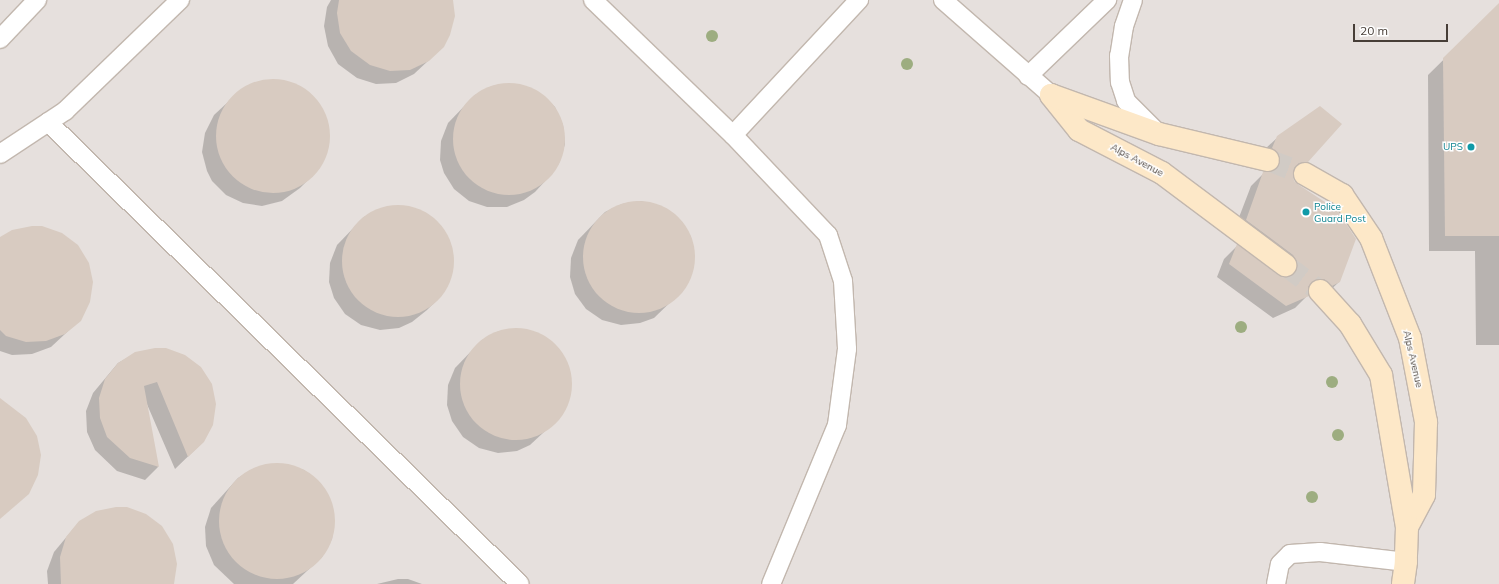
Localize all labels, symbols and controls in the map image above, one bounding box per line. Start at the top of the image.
scale bar [1355,16,1450,42]
text: 20 m [1360,23,1388,38]
street label: Alps Avenue [1109,141,1165,179]
place label: UPS [1443,141,1463,153]
marker: UPS [1466,142,1476,152]
place label: Police Guard Post [1314,200,1366,224]
marker: Police Guard Post [1301,207,1311,217]
street label: Alps Avenue [1401,329,1425,389]

